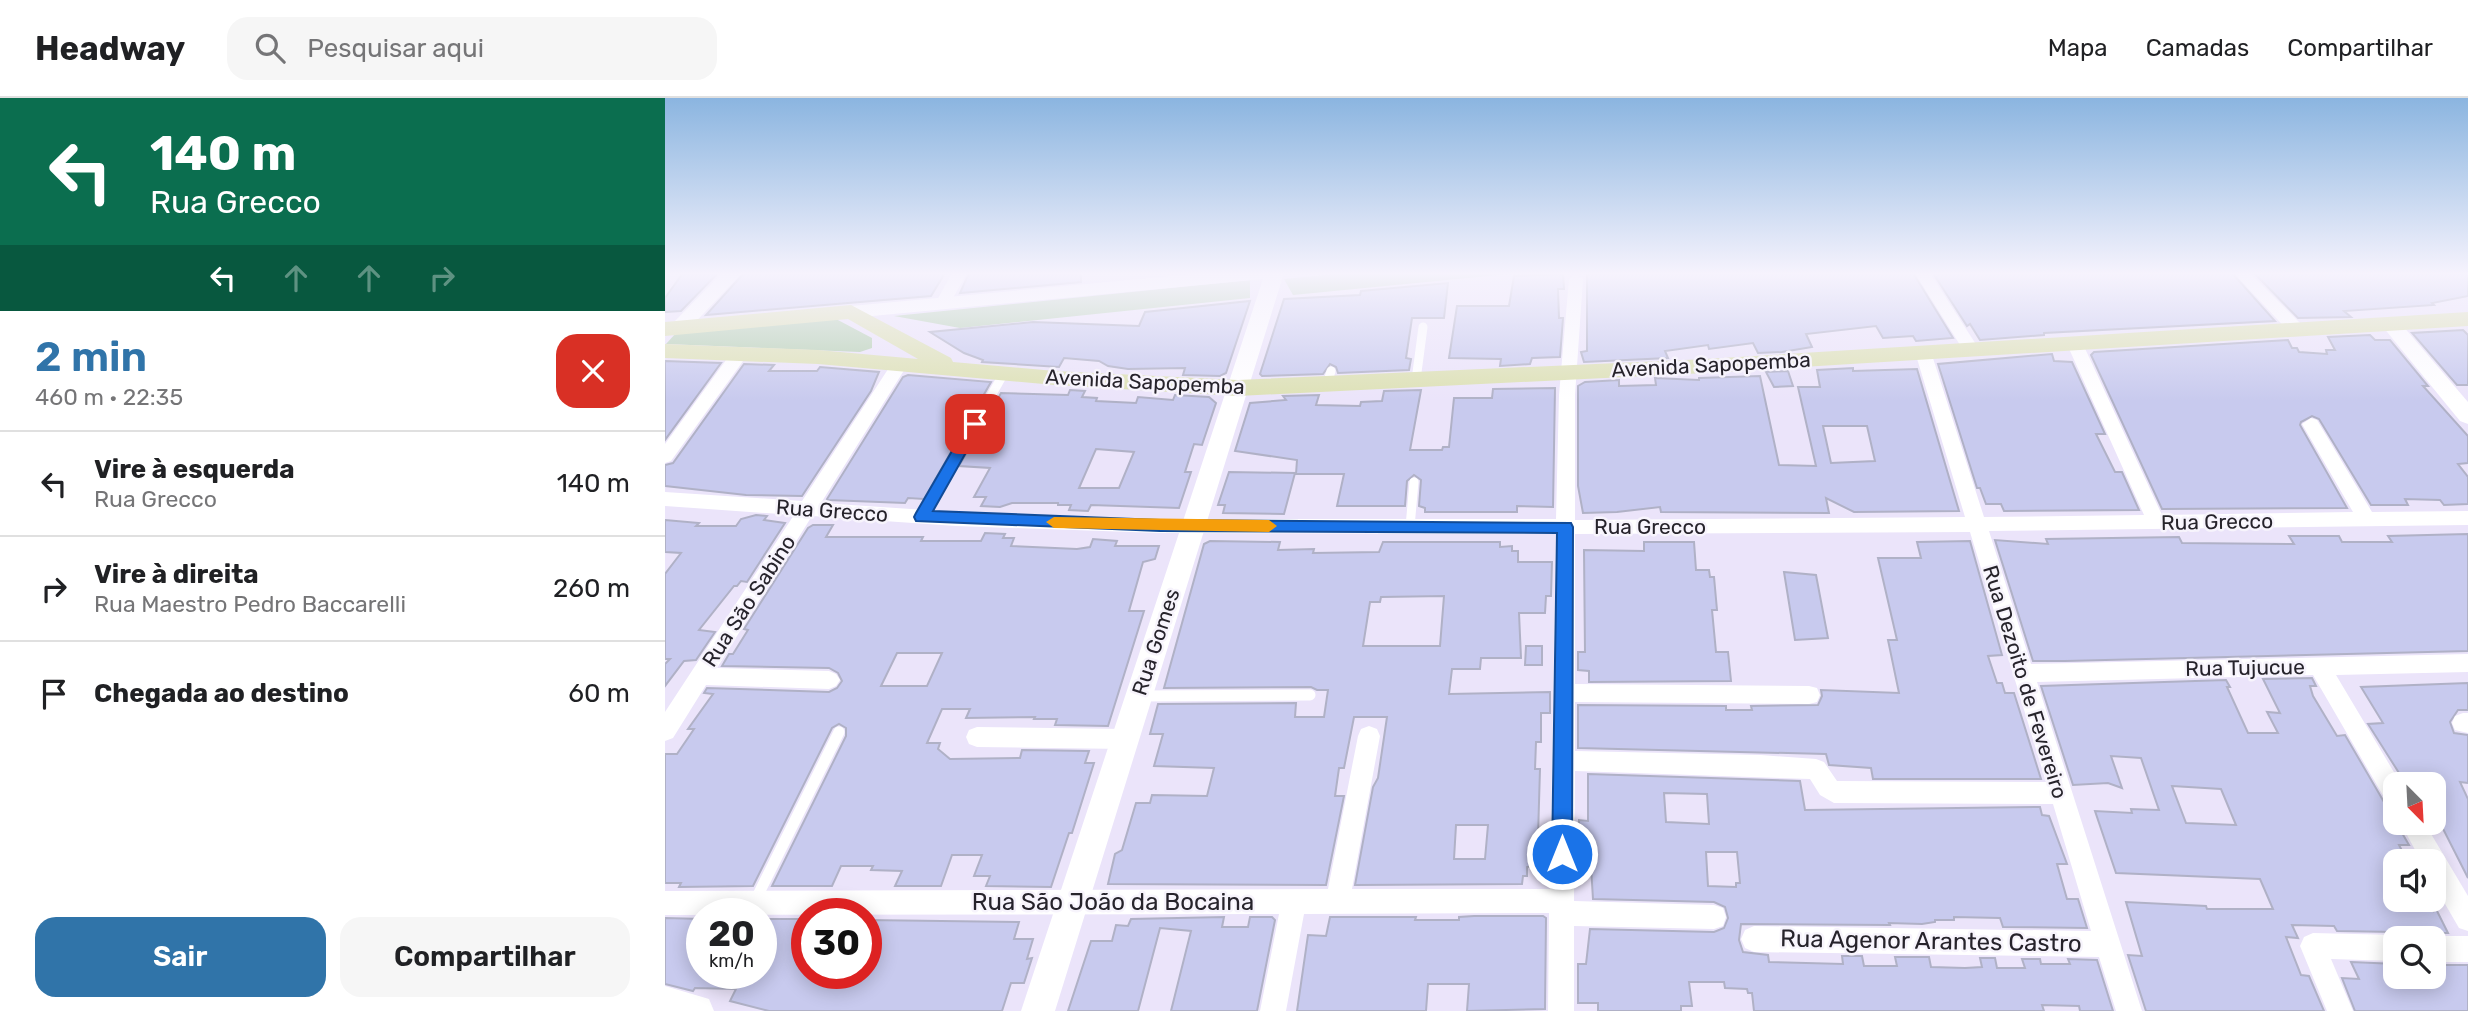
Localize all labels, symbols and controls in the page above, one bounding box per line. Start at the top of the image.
search box [227,17,717,80]
text: Headway [35,29,185,68]
icon: search [251,29,289,67]
text: Pesquisar aqui [307,33,484,64]
text: Mapa [2048,34,2108,62]
text: Camadas [2146,34,2249,62]
text: Compartilhar [2287,34,2433,62]
text: 140 m [150,124,296,182]
icon: left [35,126,126,217]
text: Rua Grecco [150,183,321,221]
icon: left [204,259,242,297]
icon: ahead [277,259,315,297]
icon: ahead [350,259,388,297]
icon: right [423,259,461,297]
text: 2 min [35,332,147,382]
button: close [556,334,630,408]
street label: Avenida Sapopemba [1611,347,1811,382]
street label: Avenida Sapopemba [1045,364,1245,399]
text: 460 m · 22:35 [35,383,183,411]
pin [945,394,1005,454]
icon: arrive [956,405,994,443]
text: Vire à esquerda [94,454,295,485]
icon: left [35,465,73,503]
text: 140 m [557,468,630,499]
text: Rua Grecco [94,485,217,513]
street label: Rua Grecco [775,494,889,527]
street label: Rua Grecco [2161,508,2273,535]
street label: Rua Grecco [1594,514,1706,539]
street label: Rua São Sabino [697,530,800,671]
text: Vire à direita [94,559,259,590]
street label: Rua Dezoito de Fevereiro [1978,562,2073,802]
icon: right [35,570,73,608]
text: 260 m [553,573,630,604]
street label: Rua Gomes [1127,585,1185,698]
text: Rua Maestro Pedro Baccarelli [94,590,406,618]
street label: Rua Tujucue [2185,654,2305,681]
icon: arrive [35,675,73,713]
text: Chegada ao destino [94,678,349,709]
text: 60 m [568,678,630,709]
north arrow [2383,772,2447,835]
map controls [2383,772,2446,989]
position arrow [1525,817,1599,891]
button: sound [2383,849,2446,912]
street label: Rua São João da Bocaina [972,888,1254,916]
speed limit sign: 30 [791,898,882,989]
text: 20 [708,913,755,955]
button: Sair [35,917,326,997]
button: Compartilhar [340,917,630,997]
street label: Rua Agenor Arantes Castro [1780,924,2082,958]
button: search [2383,926,2446,989]
text: km/h [709,950,754,972]

